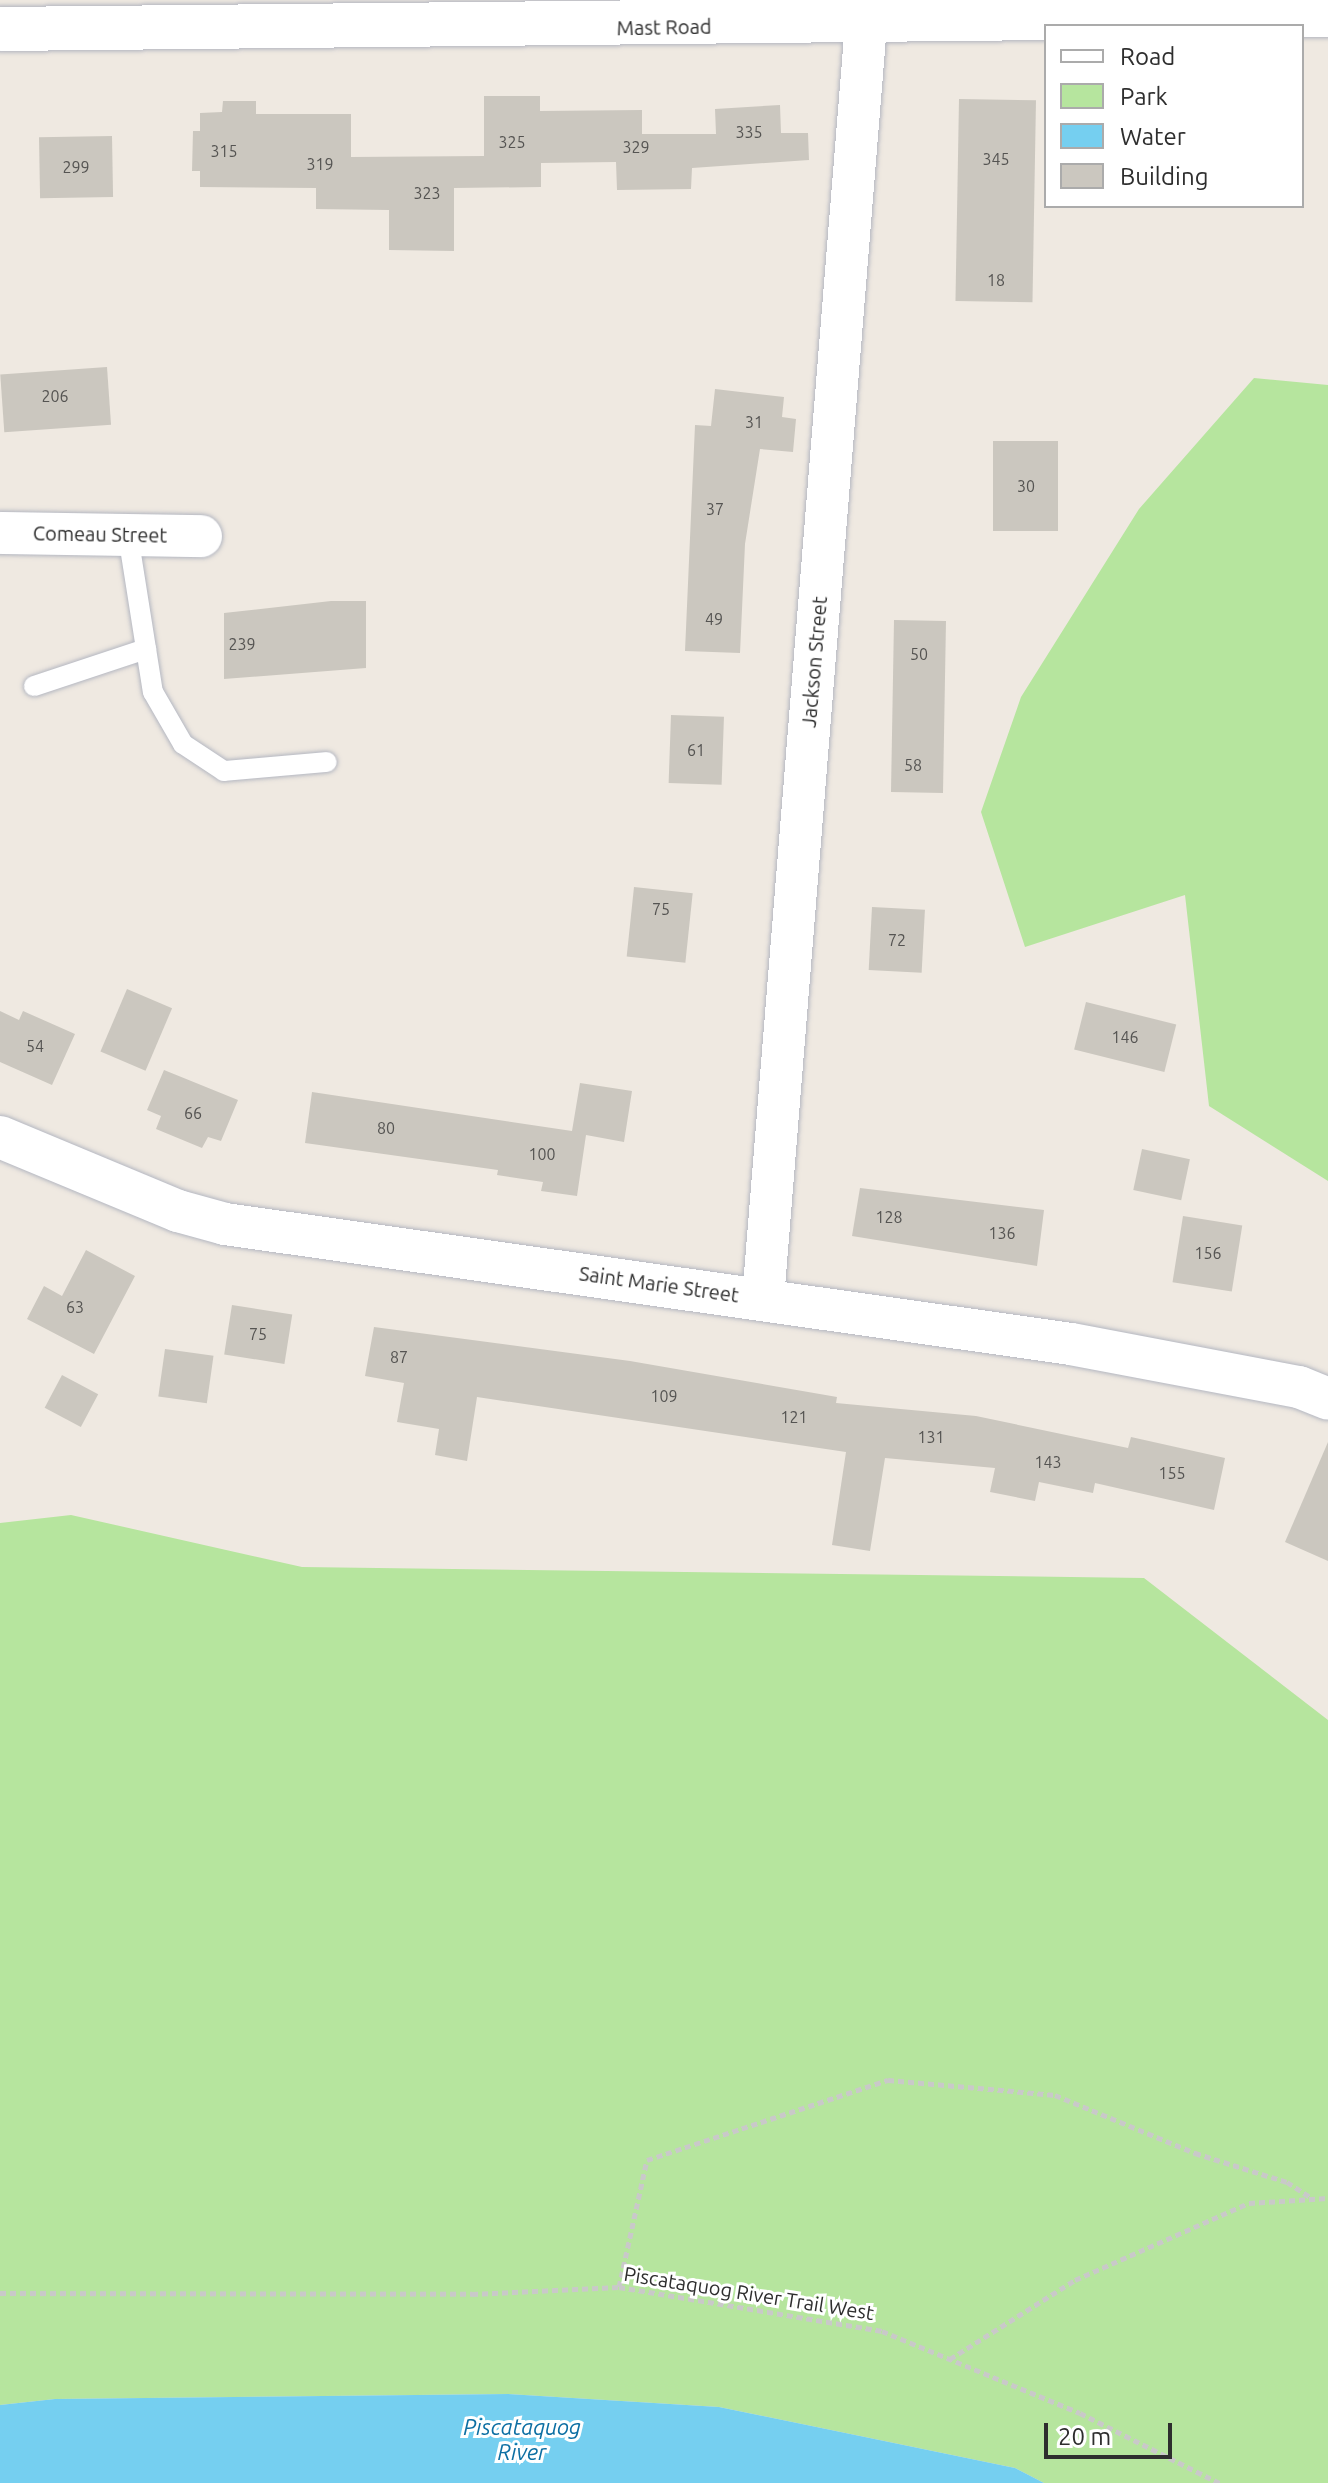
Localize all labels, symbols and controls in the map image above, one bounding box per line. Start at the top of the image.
street label: Mast Road [616,14,712,40]
legend [1044,24,1304,208]
text: Road [1120,43,1175,70]
text: Park [1120,83,1168,110]
house number: 335 [735,122,763,142]
text: Water [1120,123,1186,150]
house number: 325 [498,132,526,152]
house number: 329 [622,137,650,157]
house number: 315 [210,141,238,161]
house number: 345 [982,149,1010,169]
house number: 319 [306,154,334,174]
house number: 299 [62,157,90,177]
text: Building [1120,163,1208,190]
house number: 323 [413,183,441,203]
house number: 18 [987,270,1005,290]
house number: 206 [41,386,69,406]
house number: 31 [745,412,763,432]
house number: 30 [1017,476,1035,496]
house number: 37 [706,499,724,519]
street label: Comeau Street [33,521,167,547]
street label: Jackson Street [796,595,832,729]
house number: 49 [705,609,723,629]
house number: 239 [228,634,256,654]
house number: 50 [910,644,928,664]
house number: 61 [687,740,705,760]
house number: 58 [904,755,922,775]
house number: 75 [652,899,670,919]
house number: 72 [888,930,906,950]
house number: 146 [1111,1027,1139,1047]
house number: 54 [26,1036,44,1056]
house number: 66 [184,1103,202,1123]
house number: 80 [377,1118,395,1138]
house number: 100 [528,1144,556,1164]
house number: 128 [875,1207,903,1227]
house number: 136 [988,1223,1016,1243]
house number: 156 [1194,1243,1222,1263]
street label: Saint Marie Street [578,1261,740,1307]
house number: 63 [66,1297,84,1317]
house number: 75 [249,1324,267,1344]
house number: 87 [390,1347,408,1367]
house number: 109 [650,1386,678,1406]
house number: 121 [780,1407,808,1427]
house number: 131 [917,1427,945,1447]
house number: 143 [1034,1452,1062,1472]
house number: 155 [1158,1463,1186,1483]
street label: Piscataquog River Trail West [622,2261,876,2325]
scale bar [1048,2407,1176,2457]
water label: Piscataquog River [463,2413,581,2464]
text: 20 m [1058,2423,1111,2450]

